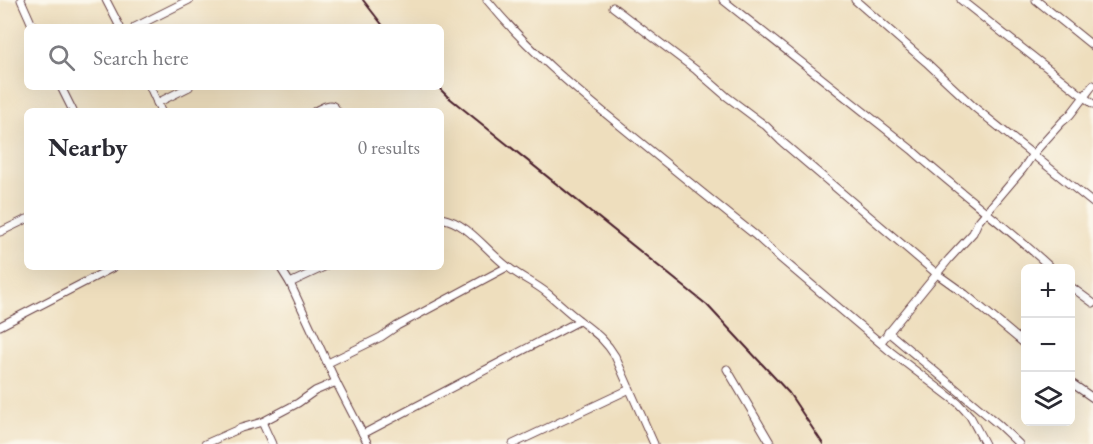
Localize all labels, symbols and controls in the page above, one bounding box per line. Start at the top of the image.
search box [24,24,444,90]
icon: search [45,41,78,74]
text: Search here [93,43,188,72]
text: Nearby [48,130,128,164]
text: 0 results [357,134,420,160]
map controls [1021,264,1075,426]
button: + [1021,264,1075,318]
button: − [1021,318,1075,372]
button: layers [1021,372,1075,426]

